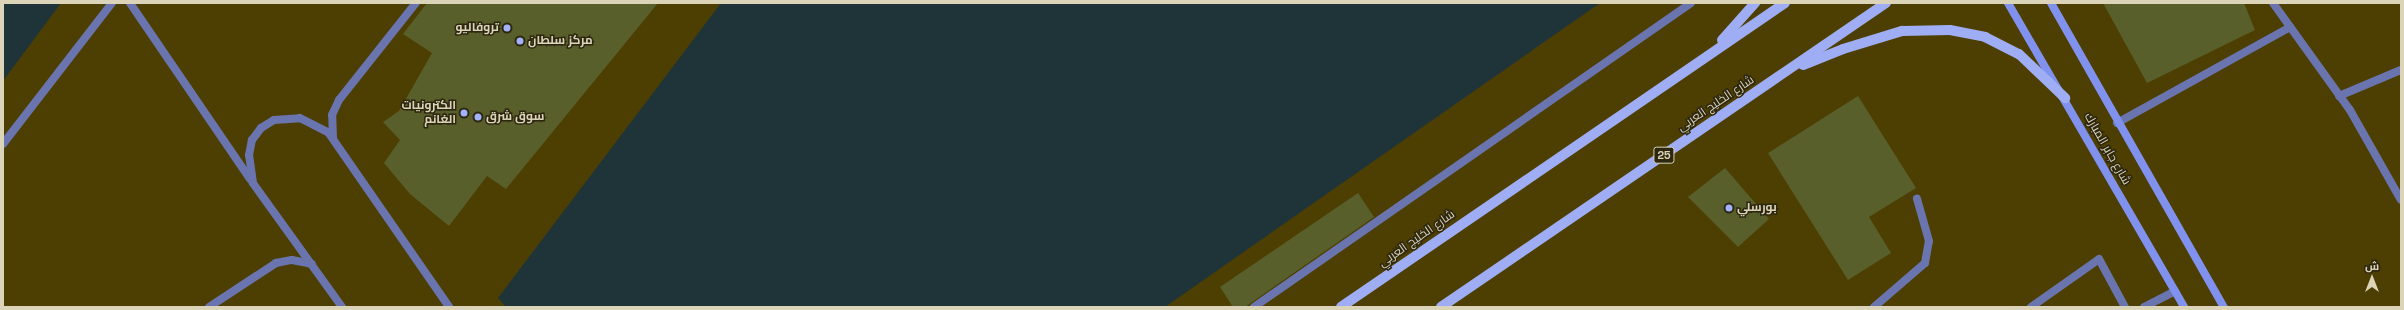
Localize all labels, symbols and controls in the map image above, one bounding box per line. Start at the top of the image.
place label: تروفاليو [455,21,499,35]
marker: تروفاليو [502,23,512,33]
place label: مركز سلطان [528,34,593,48]
marker: مركز سلطان [515,36,525,46]
street label: شارع الخليج العربي [1675,73,1757,135]
place label: الكترونيات الغانم [402,99,456,127]
marker: الكترونيات الغانم [459,108,469,118]
place label: سوق شرق [486,110,544,124]
street label: شارع جابر المبارك [2081,110,2133,188]
marker: سوق شرق [473,112,483,122]
road number: 25 [1653,146,1675,164]
place label: بورسلي [1737,201,1777,215]
marker: بورسلي [1724,203,1734,213]
street label: شارع الخليج العربي [1376,207,1458,271]
north arrow [2352,258,2392,298]
text: ش [2365,259,2379,273]

